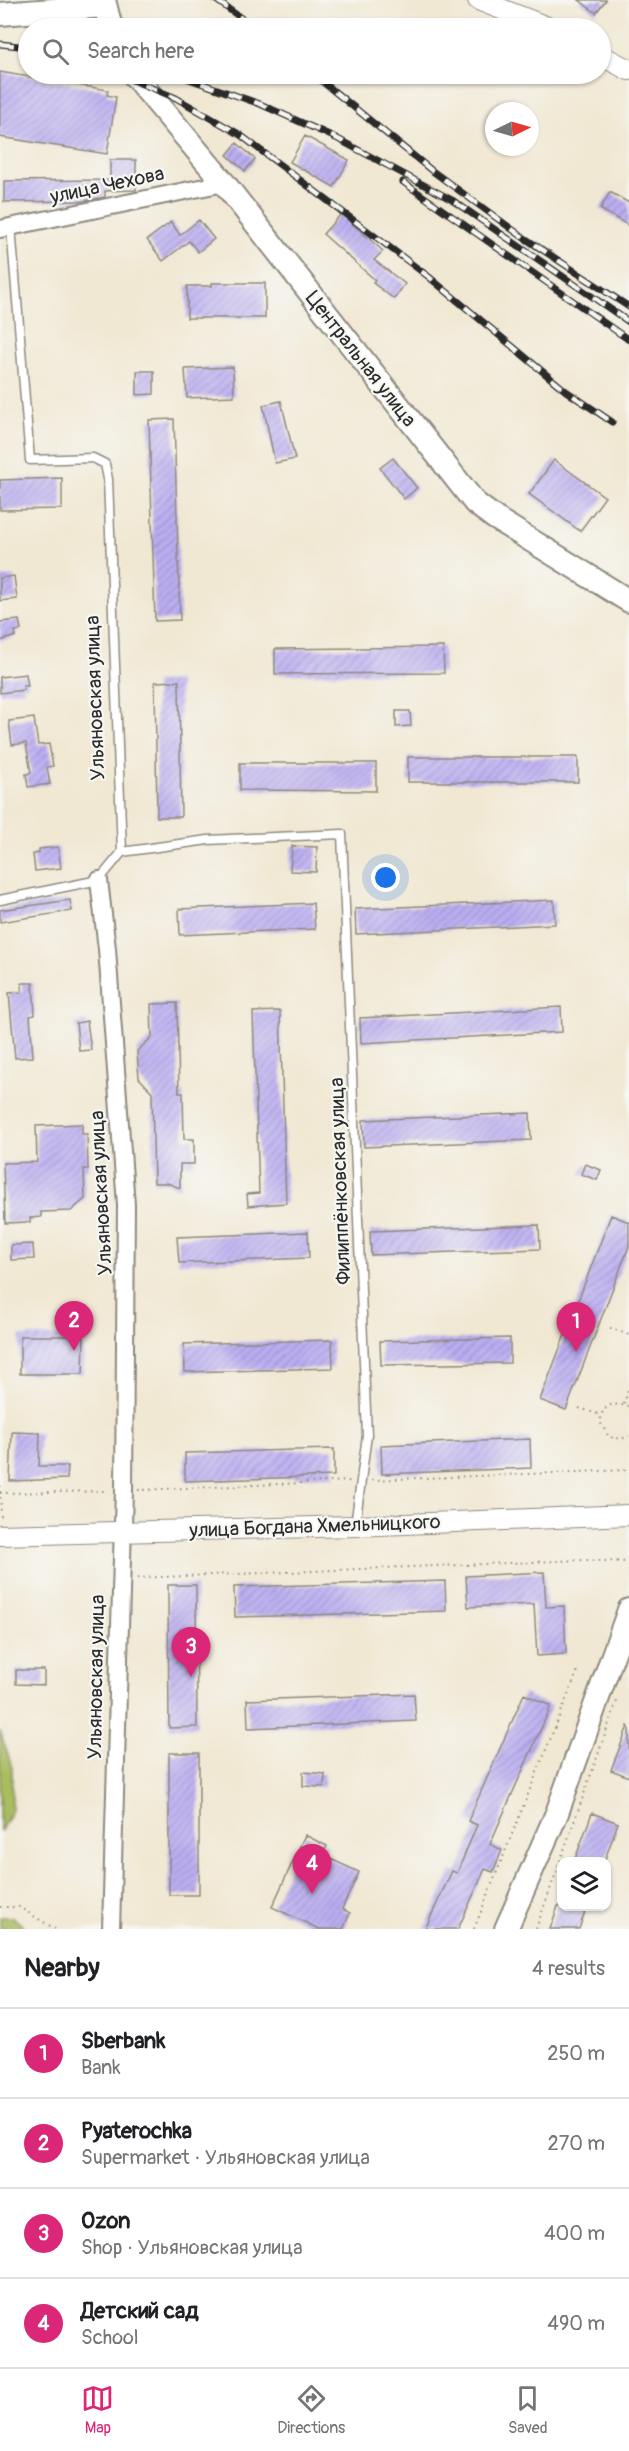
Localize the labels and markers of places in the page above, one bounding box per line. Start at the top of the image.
pin: 2 [54,1302,94,1351]
pin: 1 [556,1302,596,1352]
pin: 3 [172,1628,210,1677]
pin: 4 [292,1844,332,1894]

